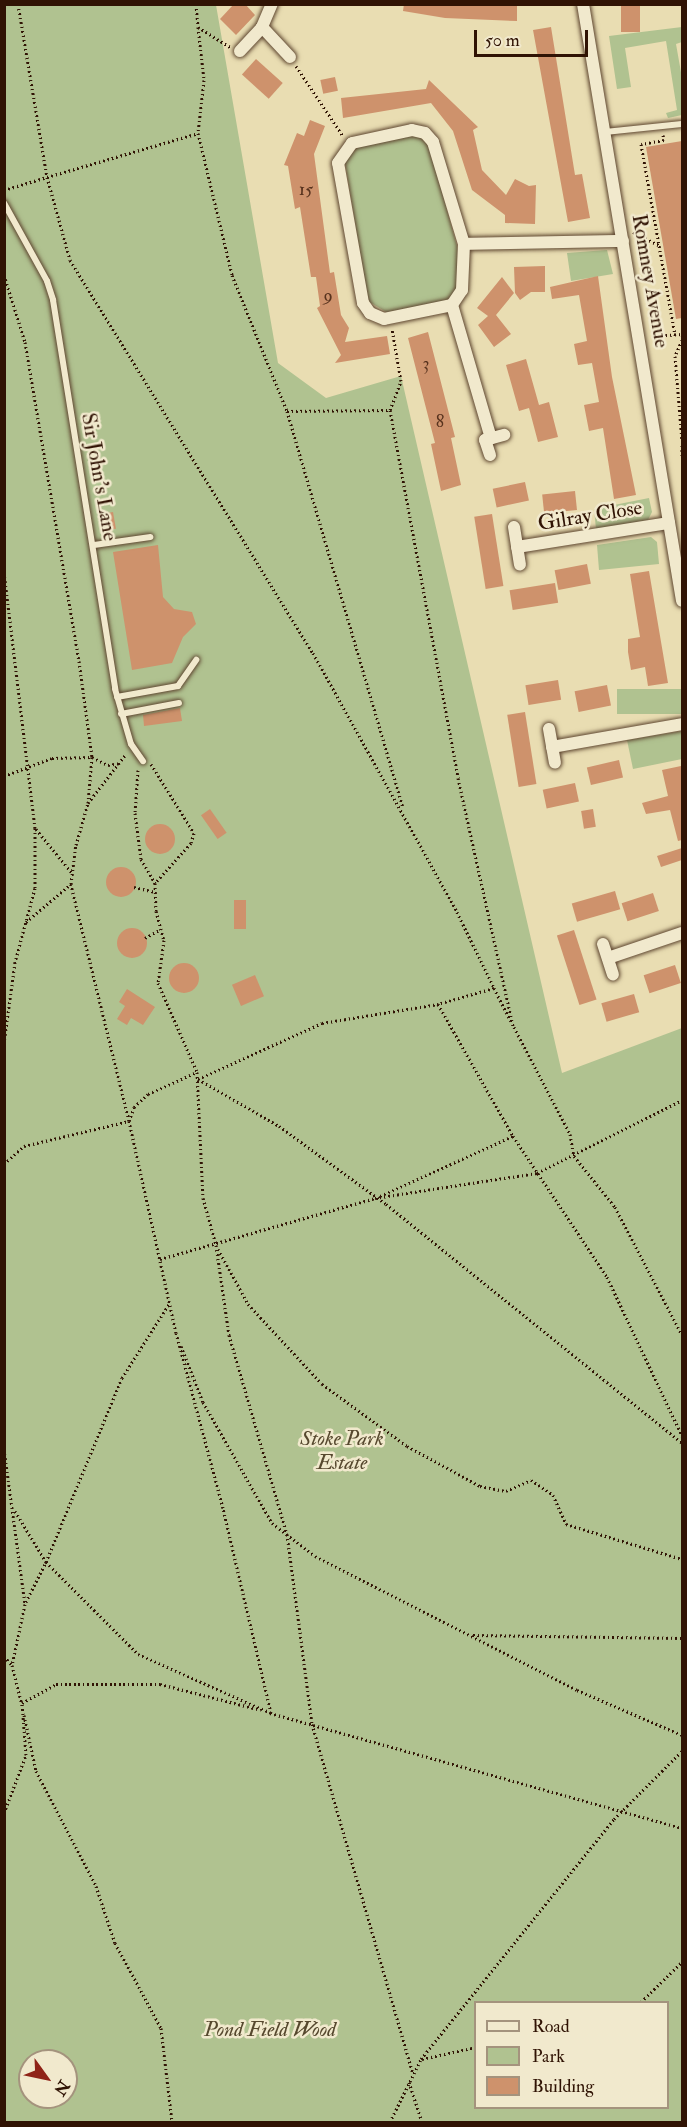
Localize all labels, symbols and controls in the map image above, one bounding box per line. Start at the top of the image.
scale bar [477,18,591,56]
text: 50 m [485,29,520,52]
house number: 15 [299,179,313,201]
street label: Romney Avenue [626,212,674,350]
house number: 9 [323,285,333,307]
house number: 3 [423,353,429,375]
street label: Sir John's Lane [75,411,123,543]
house number: 8 [436,411,444,433]
street label: Gilray Close [536,495,644,537]
park label: Stoke Park Estate [300,1426,384,1476]
legend [474,2001,669,2109]
text: Road [532,2015,570,2038]
park label: Pond Field Wood [204,2017,336,2043]
text: Park [532,2045,565,2068]
north arrow [18,2049,78,2109]
text: Building [532,2075,594,2098]
text: N [49,2076,74,2099]

